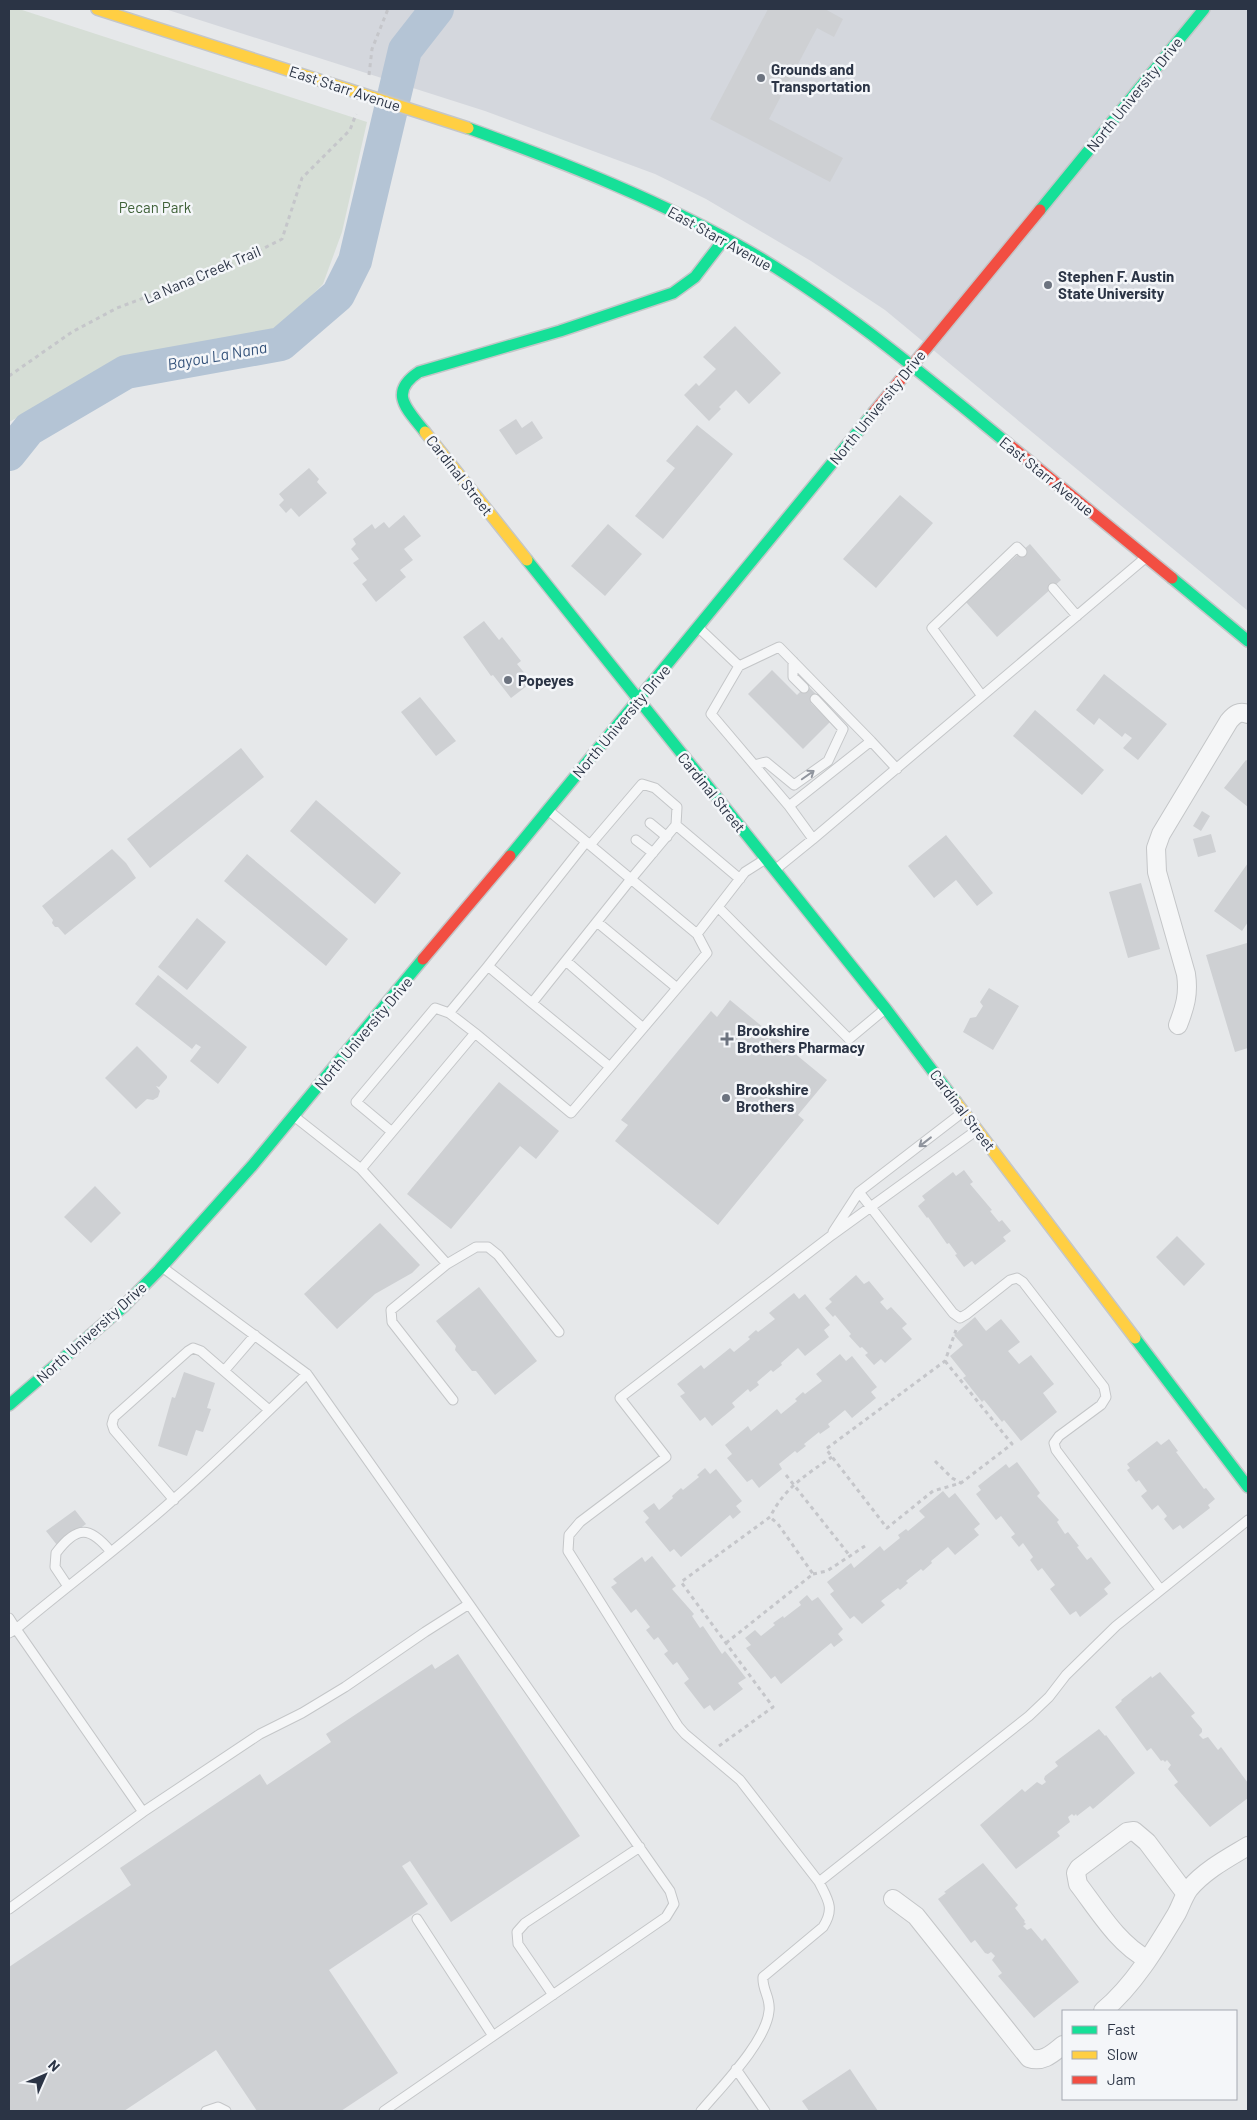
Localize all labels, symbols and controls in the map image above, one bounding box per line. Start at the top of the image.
street label: North University Drive [1082,33,1186,155]
place label: Grounds and Transportation [771,60,870,95]
street label: East Starr Avenue [287,62,403,114]
marker: Grounds and Transportation [755,72,767,84]
park label: Pecan Park [119,198,192,216]
street label: East Starr Avenue [665,202,775,274]
street label: La Nana Creek Trail [141,241,263,307]
place label: Stephen F. Austin State University [1058,267,1174,302]
marker: Stephen F. Austin State University [1042,279,1054,291]
water label: Bayou La Nana [166,337,268,373]
street label: North University Drive [825,346,929,468]
street label: Cardinal Street [423,431,497,519]
street label: East Starr Avenue [996,433,1098,519]
street label: North University Drive [568,661,674,781]
place label: Popeyes [518,671,574,689]
marker: Popeyes [502,674,514,686]
street label: Cardinal Street [674,749,750,835]
one-way arrow [801,770,815,780]
street label: North University Drive [310,973,416,1093]
place label: Brookshire Brothers Pharmacy [737,1021,865,1056]
marker: Brookshire Brothers Pharmacy [721,1033,733,1045]
street label: Cardinal Street [927,1066,999,1154]
place label: Brookshire Brothers [736,1080,809,1115]
marker: Brookshire Brothers [720,1092,732,1104]
one-way arrow [919,1136,932,1147]
street label: North University Drive [32,1278,150,1386]
legend [1062,2010,1237,2100]
text: Fast [1107,2020,1135,2038]
text: Slow [1107,2045,1138,2063]
north arrow [20,2050,70,2100]
text: N [45,2056,64,2075]
text: Jam [1107,2070,1136,2088]

